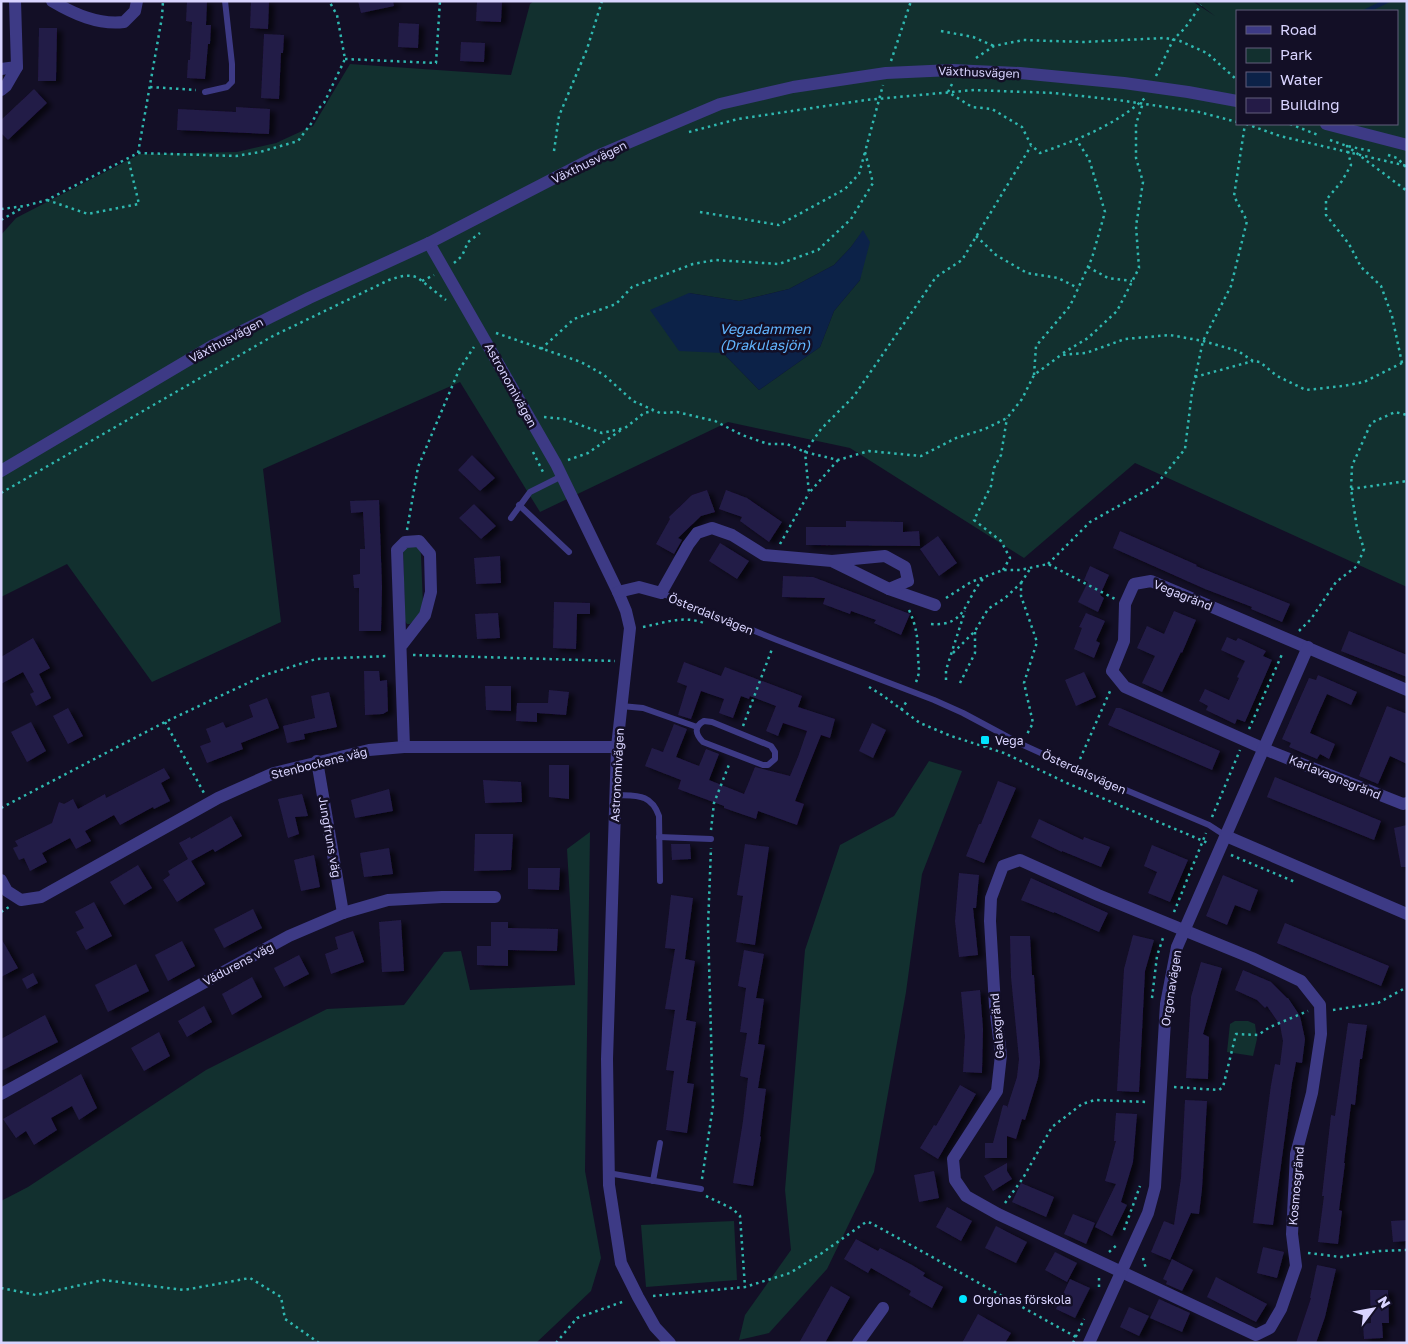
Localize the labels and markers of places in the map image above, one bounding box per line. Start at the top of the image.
place label: Vega [995,733,1023,748]
marker: Vega [979,734,991,746]
place label: Orgonas förskola [973,1292,1071,1307]
marker: Orgonas förskola [957,1293,969,1305]

